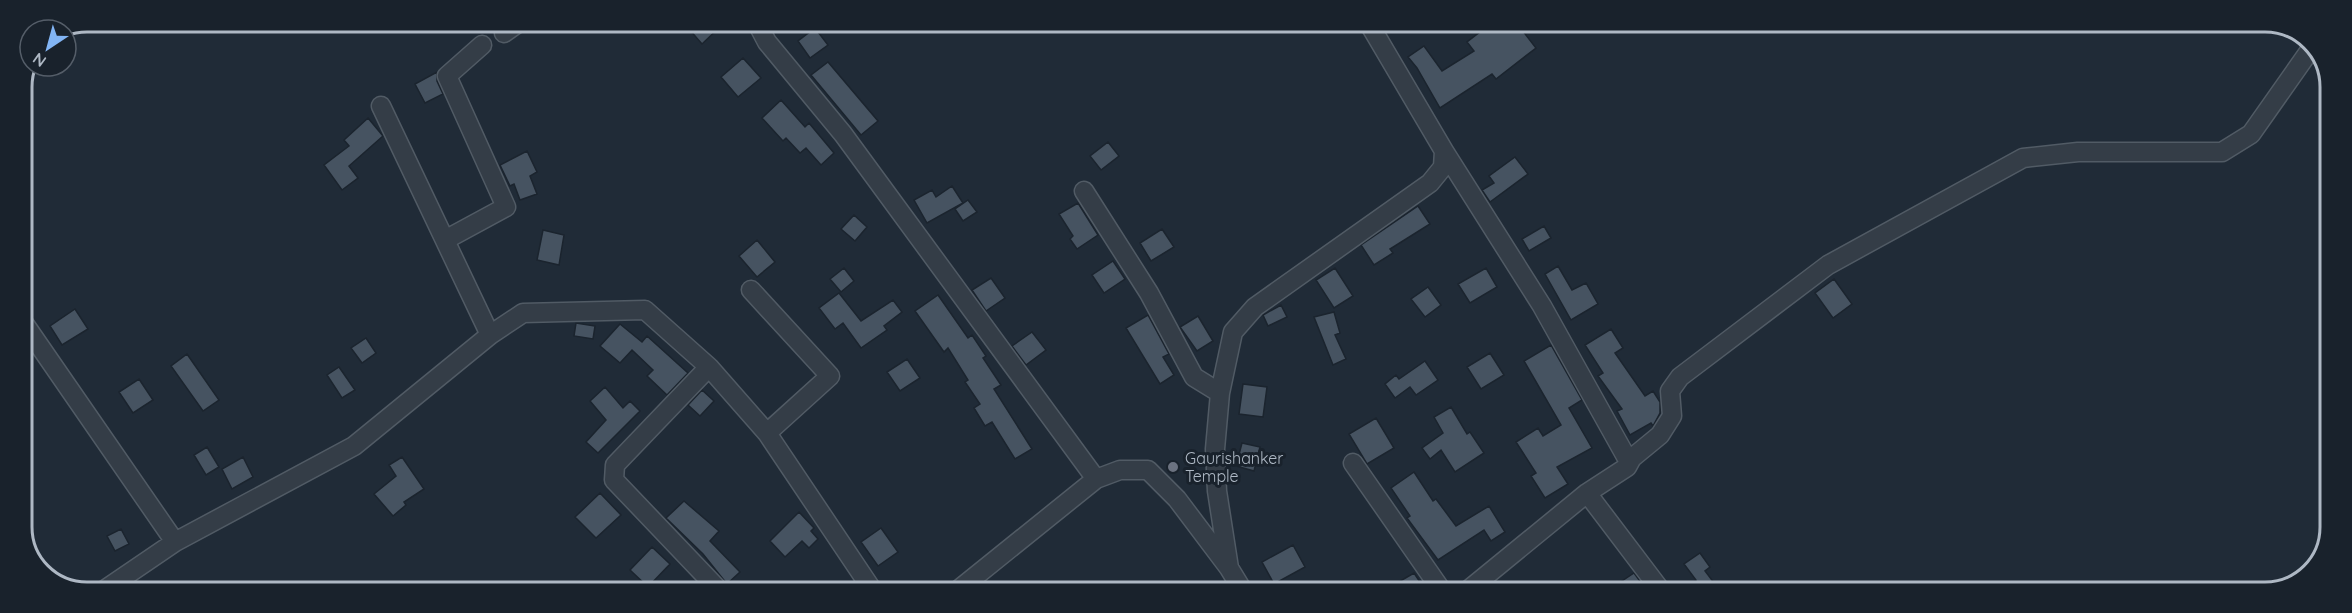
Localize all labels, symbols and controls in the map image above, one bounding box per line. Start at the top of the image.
north arrow [18,18,78,78]
text: N [29,49,50,72]
place label: Gaurishanker Temple [1185,448,1284,486]
marker: Gaurishanker Temple [1166,460,1180,474]

